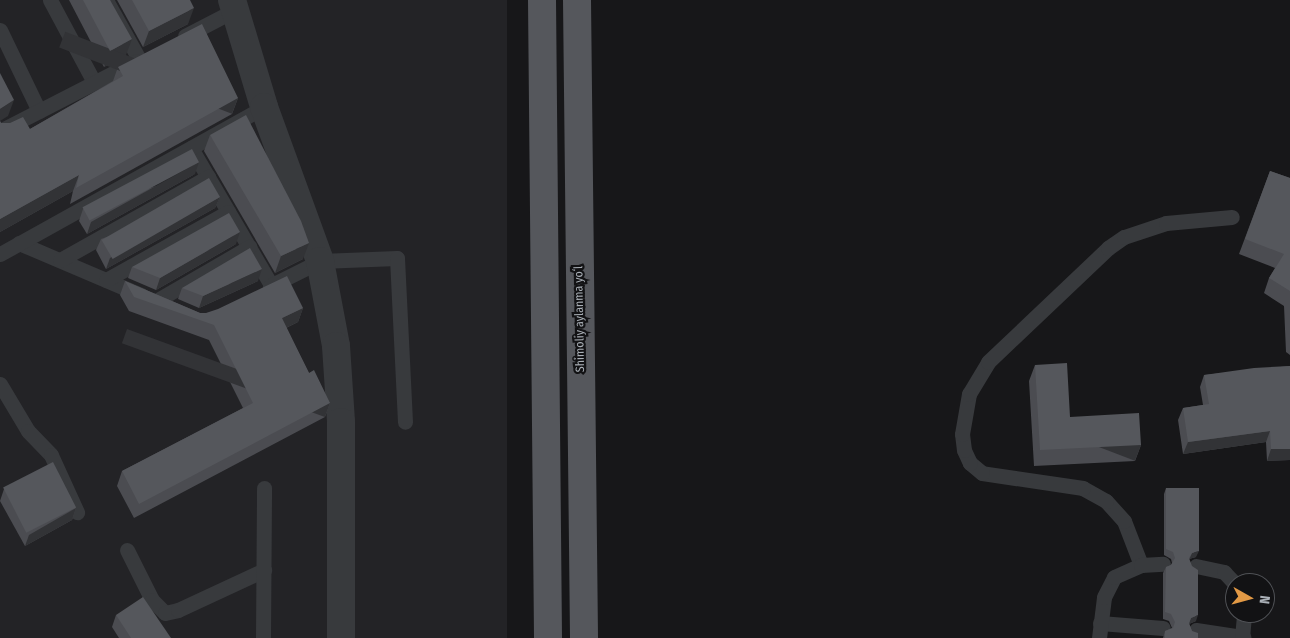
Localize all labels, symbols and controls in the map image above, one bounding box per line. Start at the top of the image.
street label: Shimoliy aylanma yoʻl [572,266,588,372]
north arrow [1225,573,1275,623]
text: N [1255,595,1273,605]

